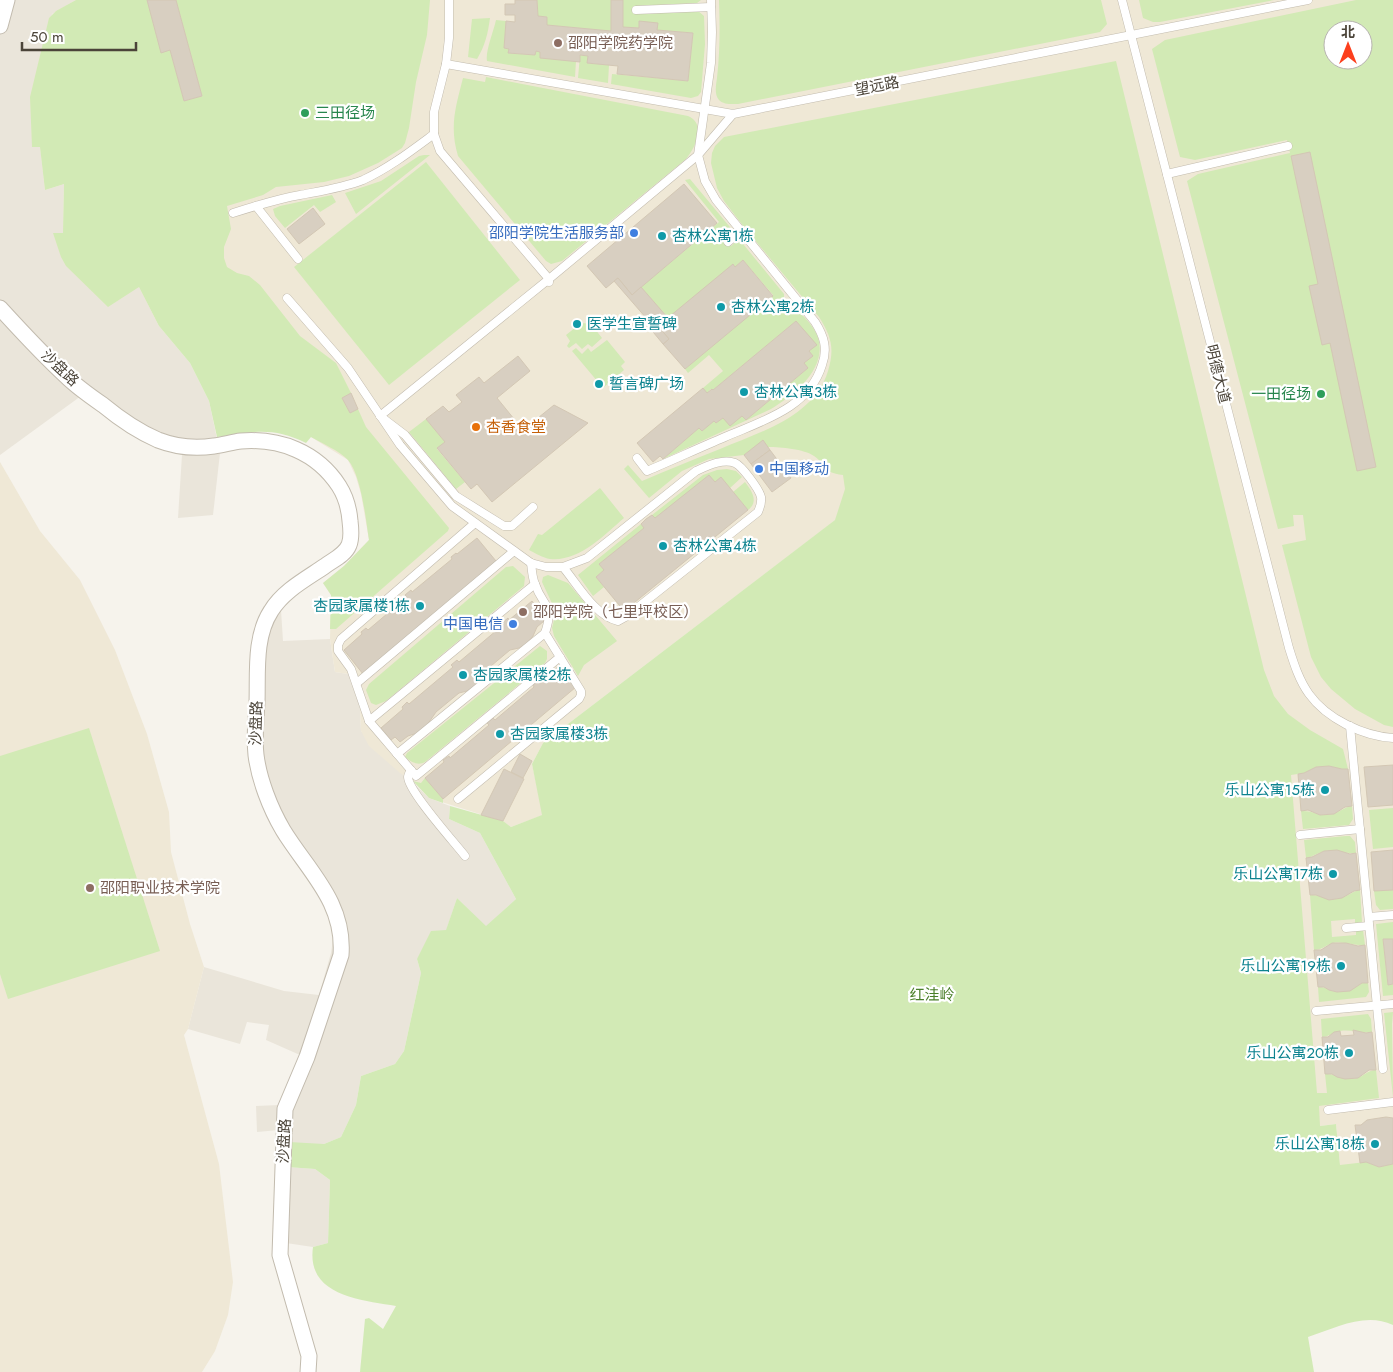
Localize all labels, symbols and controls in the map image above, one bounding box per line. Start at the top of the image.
scale bar [22,20,136,52]
north arrow [1323,20,1373,70]
text: 北 [1341,22,1355,42]
text: 50 m [30,26,64,48]
place label: 邵阳学院药学院 [568,32,673,54]
marker: 邵阳学院药学院 [552,37,564,49]
street label: 望远路 [853,71,901,101]
place label: 三田径场 [315,102,375,124]
marker: 三田径场 [299,107,311,119]
place label: 邵阳学院生活服务部 [489,222,624,244]
place label: 杏林公寓1栋 [672,225,754,247]
marker: 邵阳学院生活服务部 [628,227,640,239]
marker: 杏林公寓1栋 [656,230,668,242]
place label: 杏林公寓2栋 [731,296,815,318]
marker: 杏林公寓2栋 [715,301,727,313]
place label: 医学生宣誓碑 [587,313,677,335]
marker: 医学生宣誓碑 [571,318,583,330]
street label: 明德大道 [1200,342,1236,406]
street label: 沙盘路 [36,345,84,391]
place label: 誓言碑广场 [609,373,684,395]
marker: 誓言碑广场 [593,378,605,390]
place label: 杏林公寓3栋 [754,381,837,403]
place label: 一田径场 [1251,383,1311,405]
marker: 杏林公寓3栋 [738,386,750,398]
marker: 一田径场 [1315,388,1327,400]
place label: 杏香食堂 [486,416,546,438]
marker: 杏香食堂 [470,421,482,433]
place label: 中国移动 [769,458,829,480]
marker: 中国移动 [753,463,765,475]
place label: 杏林公寓4栋 [673,535,757,557]
marker: 杏林公寓4栋 [657,540,669,552]
place label: 杏园家属楼1栋 [313,595,410,617]
marker: 杏园家属楼1栋 [414,600,426,612]
place label: 邵阳学院（七里坪校区） [533,601,698,623]
marker: 邵阳学院（七里坪校区） [517,606,529,618]
place label: 中国电信 [443,613,503,635]
marker: 中国电信 [507,618,519,630]
place label: 杏园家属楼2栋 [473,664,572,686]
marker: 杏园家属楼2栋 [457,669,469,681]
street label: 沙盘路 [244,700,268,746]
place label: 杏园家属楼3栋 [510,723,608,745]
marker: 杏园家属楼3栋 [494,728,506,740]
place label: 乐山公寓15栋 [1225,779,1315,801]
marker: 乐山公寓15栋 [1319,784,1331,796]
place label: 乐山公寓17栋 [1233,863,1323,885]
marker: 乐山公寓17栋 [1327,868,1339,880]
place label: 邵阳职业技术学院 [100,877,220,899]
marker: 邵阳职业技术学院 [84,882,96,894]
place label: 乐山公寓19栋 [1241,955,1331,977]
marker: 乐山公寓19栋 [1335,960,1347,972]
park label: 红洼岭 [909,984,955,1006]
place label: 乐山公寓20栋 [1246,1042,1339,1064]
marker: 乐山公寓20栋 [1343,1047,1355,1059]
street label: 沙盘路 [272,1118,296,1164]
place label: 乐山公寓18栋 [1275,1133,1365,1155]
marker: 乐山公寓18栋 [1369,1138,1381,1150]

